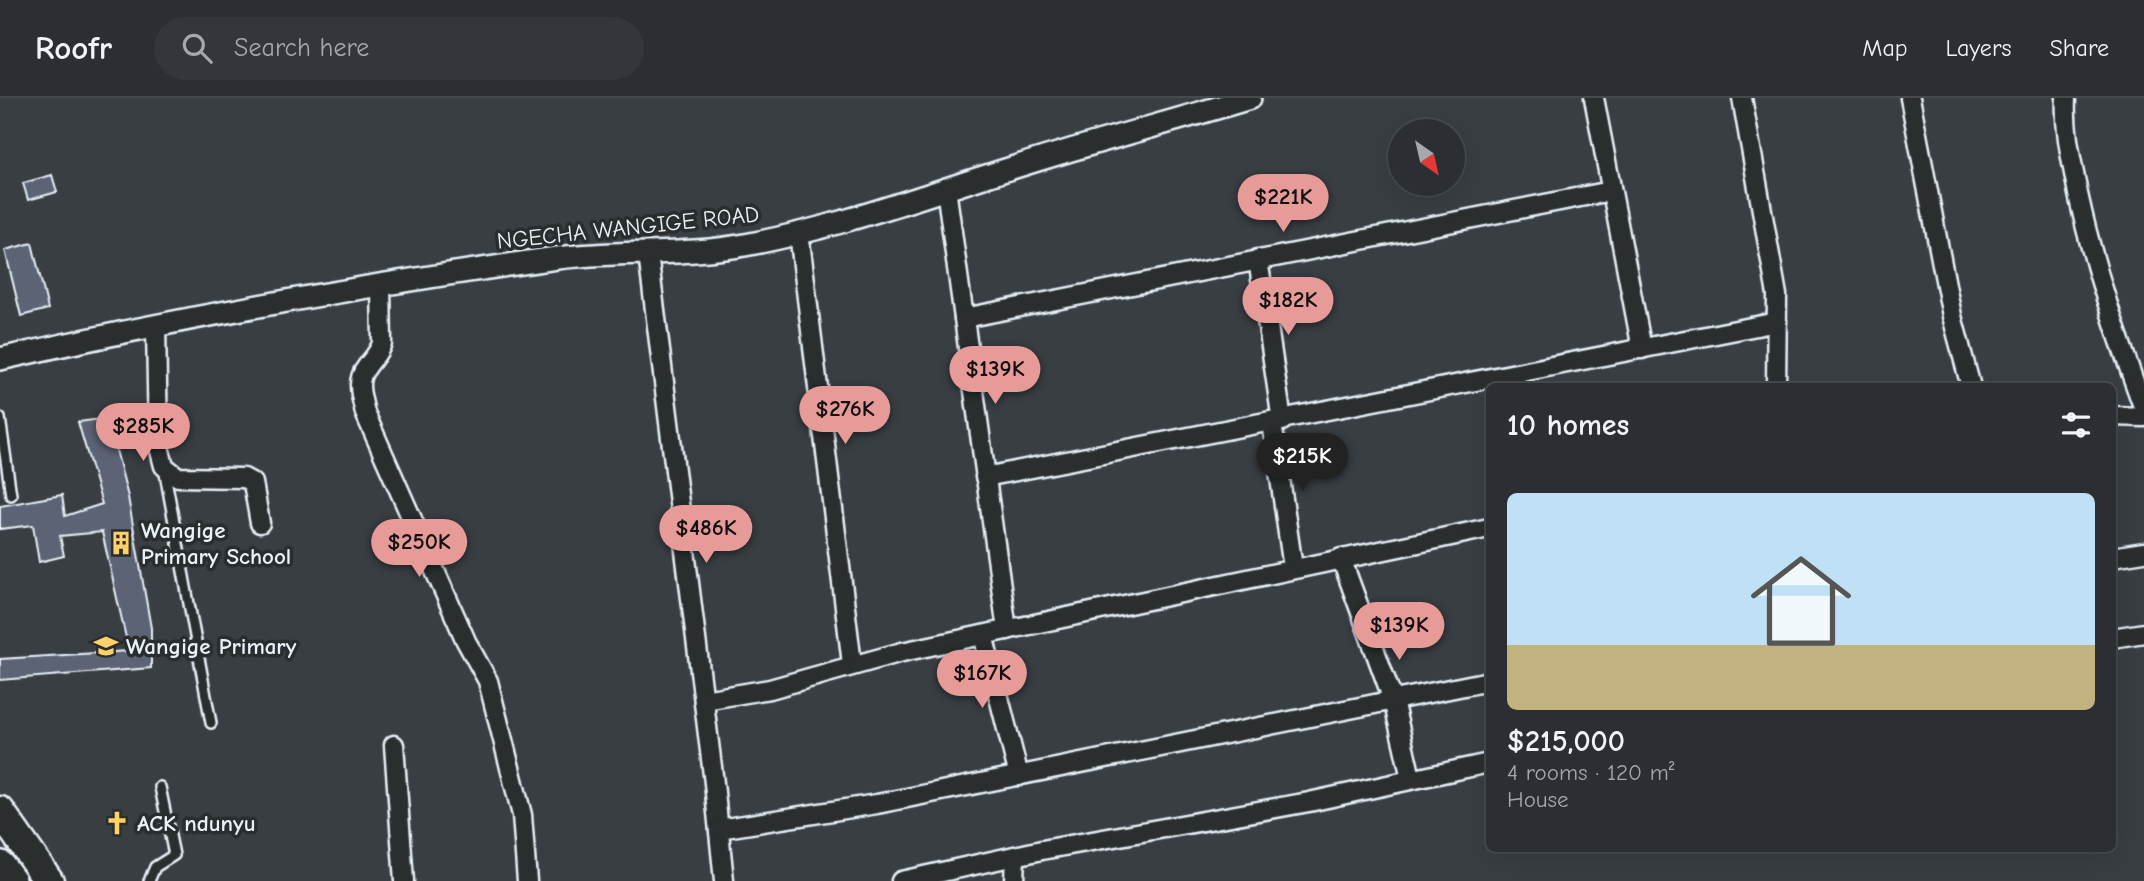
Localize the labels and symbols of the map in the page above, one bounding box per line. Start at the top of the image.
north arrow [1388,119,1465,196]
pin: $221K [1234,174,1332,234]
street label: NGECHA WANGIGE ROAD [496,200,760,255]
pin: $182K [1239,278,1337,337]
pin: $139K [946,346,1044,406]
pin: $276K [796,386,894,446]
pin: $285K [94,404,192,463]
pin: $215K [1253,434,1351,493]
pin: $486K [657,505,755,565]
place label: Wangige Primary School [141,517,291,570]
pin: $250K [370,519,468,579]
building icon: Wangige Primary School [107,529,135,557]
pin: $139K [1350,602,1448,662]
school or university icon: Wangige Primary [92,632,120,660]
place label: Wangige Primary [126,633,297,660]
pin: $167K [933,650,1031,710]
church icon: ACK ndunyu [103,809,131,837]
place label: ACK ndunyu [137,810,256,837]

